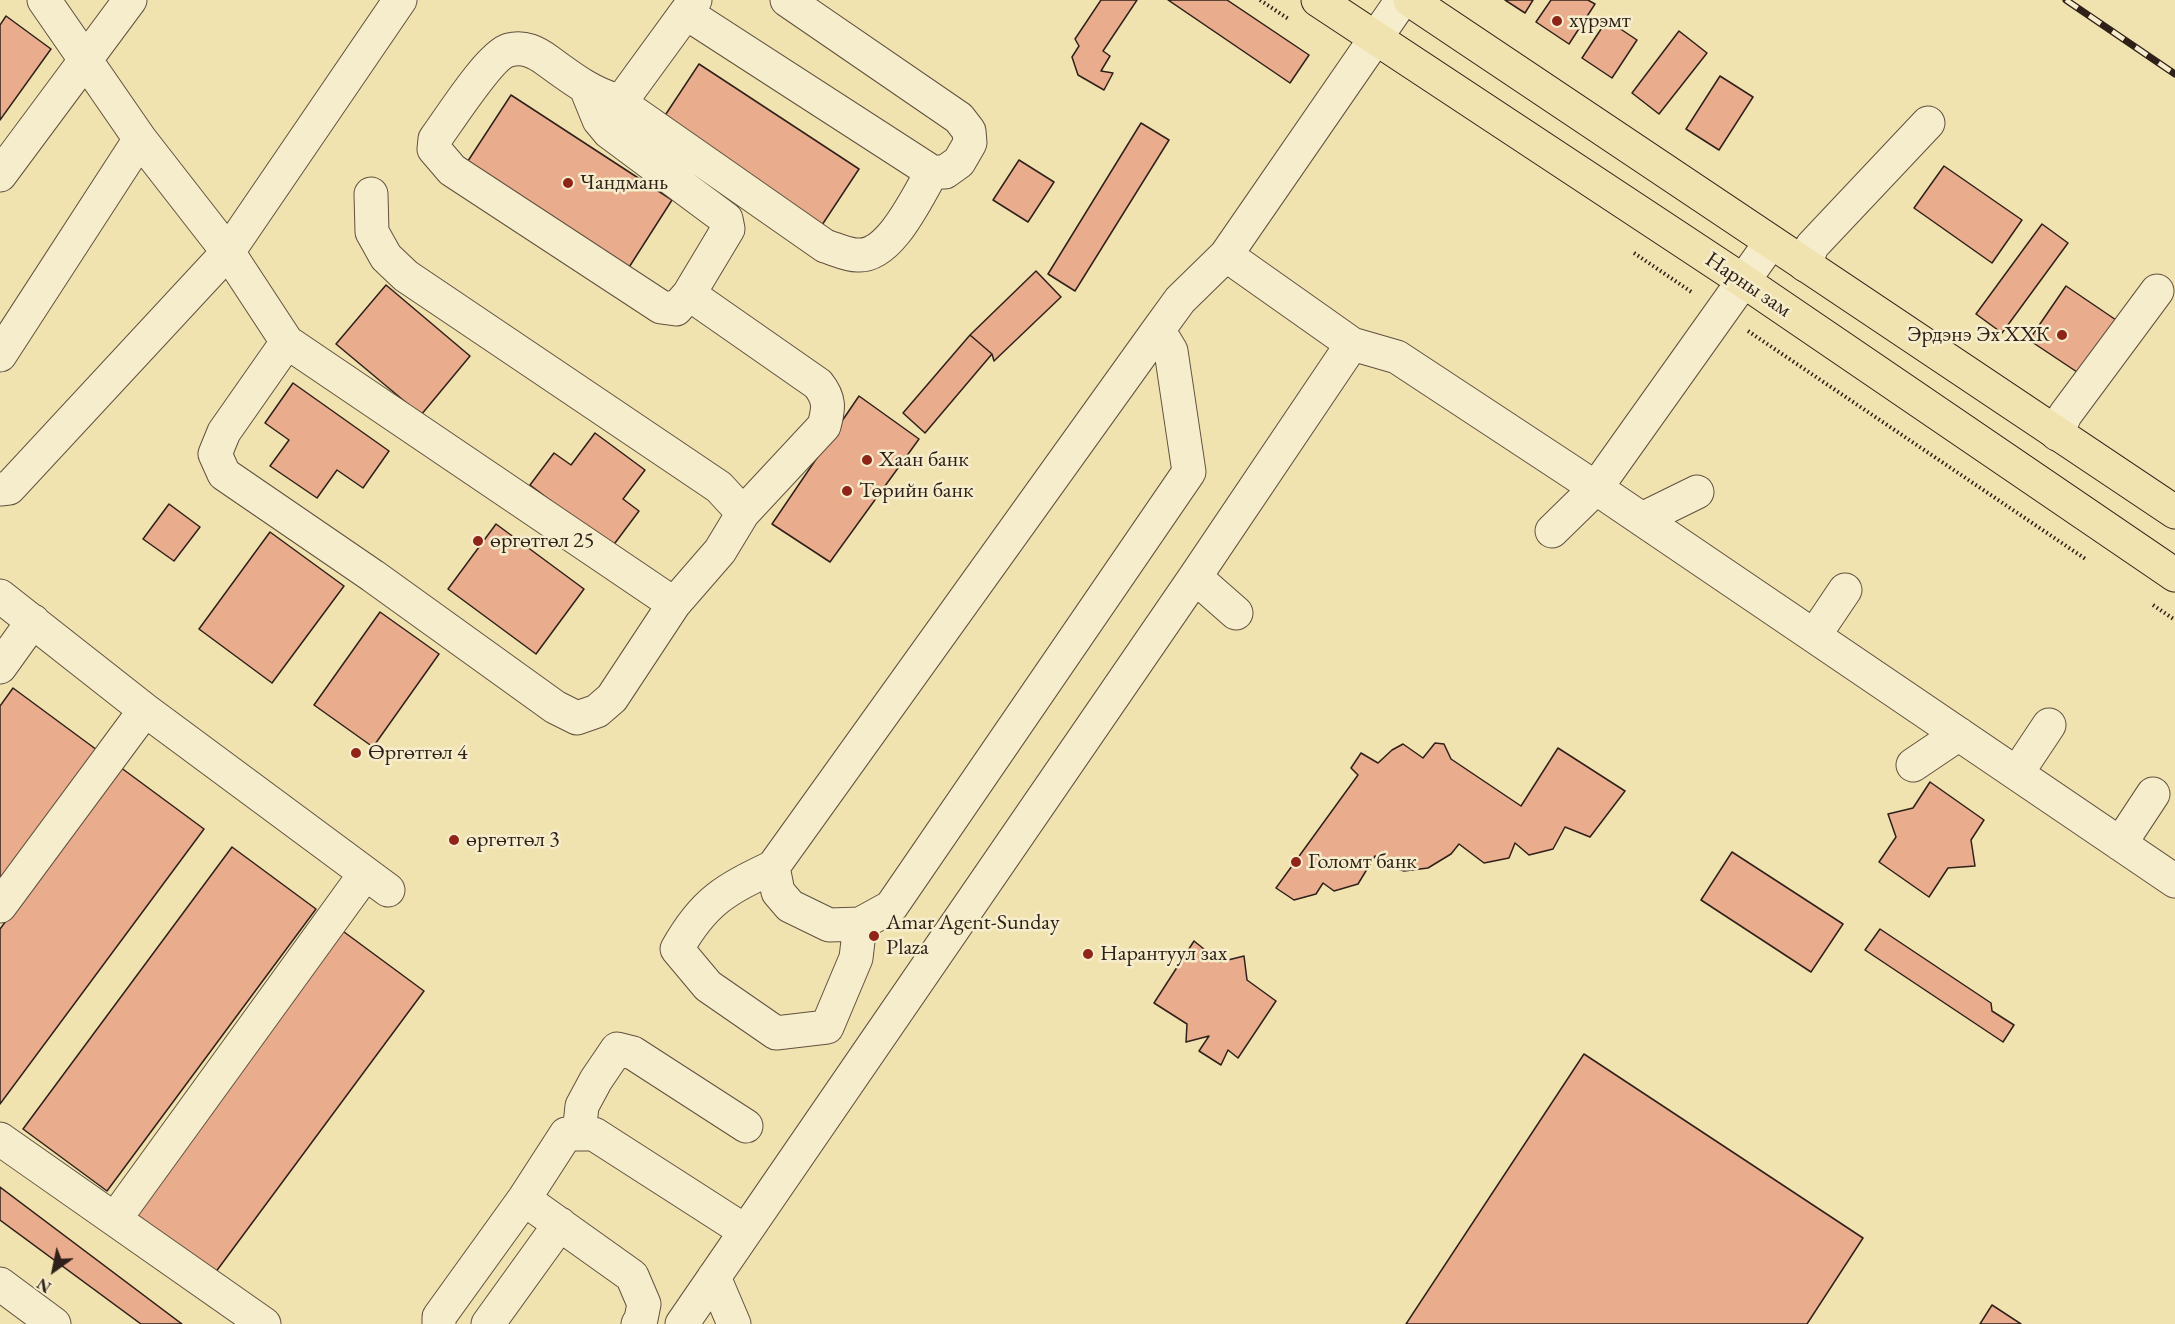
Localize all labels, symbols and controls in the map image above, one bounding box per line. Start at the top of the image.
place label: хүрэмт [1569,8,1631,34]
marker: хүрэмт [1550,14,1564,28]
place label: Чандмань [580,170,668,196]
marker: Чандмань [561,176,575,190]
street label: Нарны зам [1700,247,1796,323]
place label: Эрдэнэ Эх ХХК [1907,322,2050,348]
marker: Эрдэнэ Эх ХХК [2055,328,2069,342]
place label: Хаан банк [879,447,969,473]
marker: Хаан банк [860,453,874,467]
place label: Төрийн банк [859,478,974,504]
marker: Төрийн банк [840,484,854,498]
place label: өргөтгөл 25 [490,528,594,554]
marker: өргөтгөл 25 [471,534,485,548]
place label: Өргөтгөл 4 [368,740,468,766]
marker: Өргөтгөл 4 [349,746,363,760]
place label: өргөтгөл 3 [466,827,560,853]
marker: өргөтгөл 3 [447,833,461,847]
place label: Голомт банк [1308,849,1417,875]
marker: Голомт банк [1289,855,1303,869]
place label: Amar Agent-Sunday Plaza [886,910,1060,962]
marker: Amar Agent-Sunday Plaza [867,929,881,943]
place label: Нарантуул зах [1100,941,1227,967]
marker: Нарантуул зах [1081,947,1095,961]
north arrow [24,1240,84,1300]
text: N [33,1273,55,1298]

